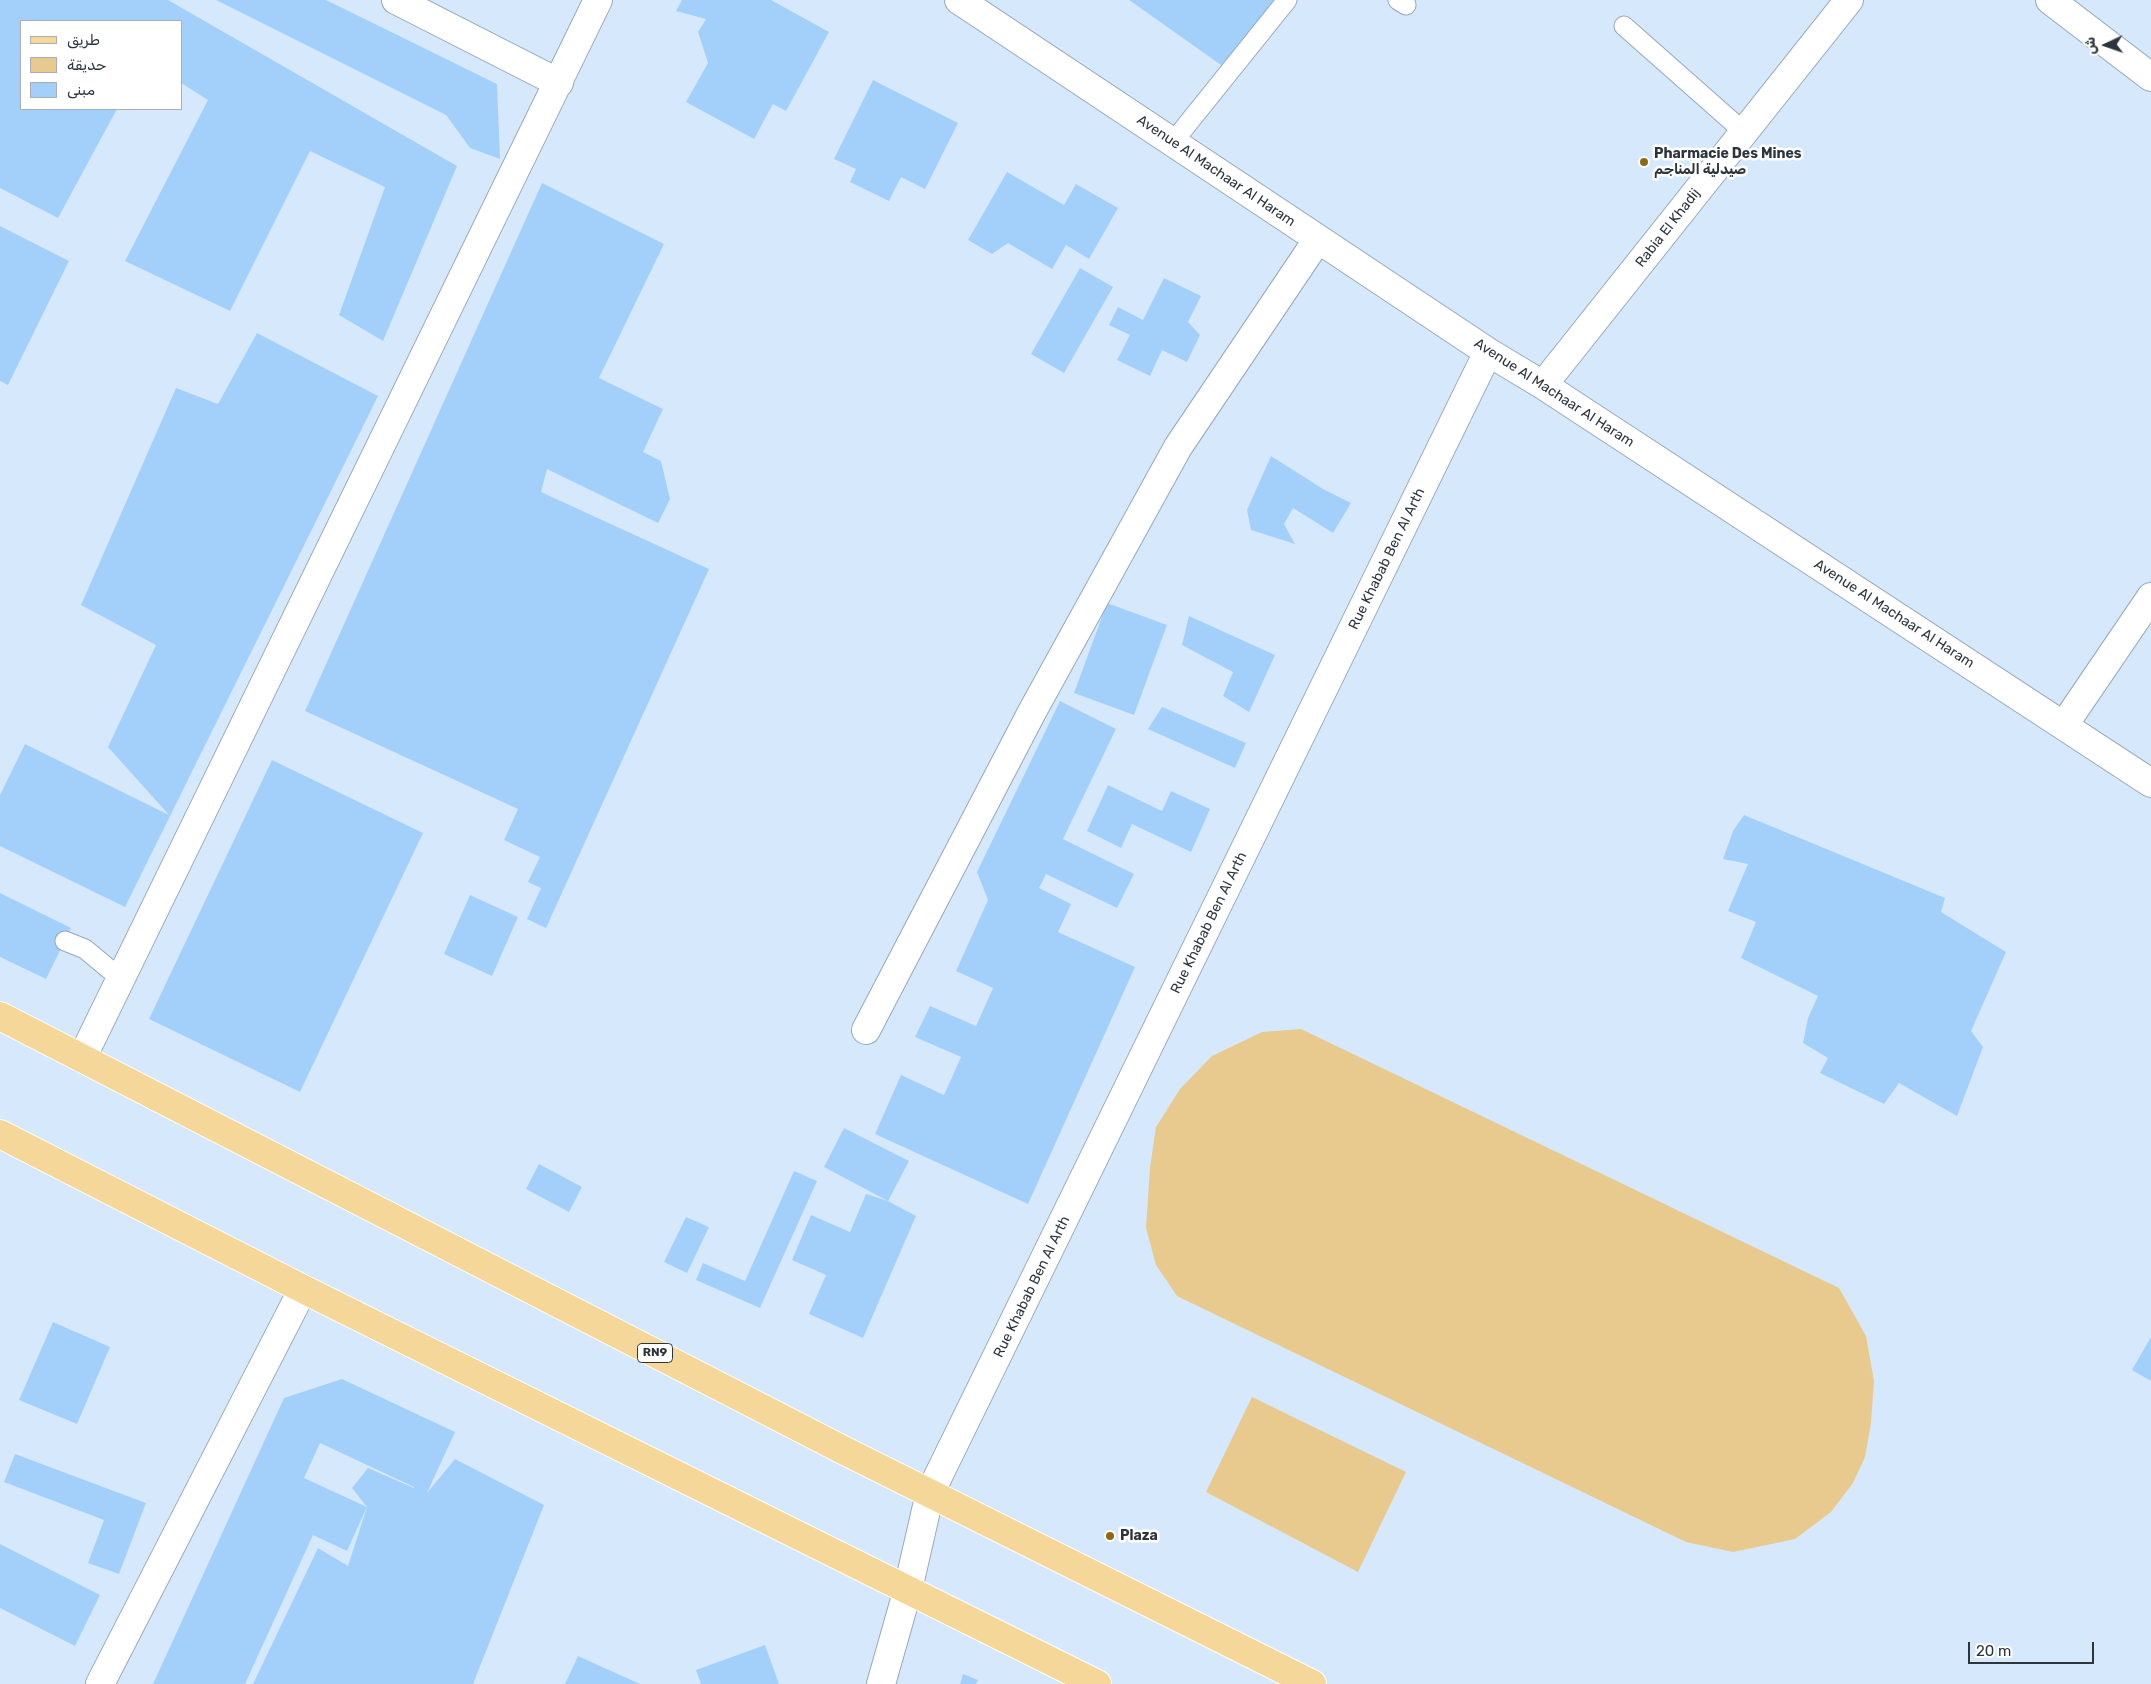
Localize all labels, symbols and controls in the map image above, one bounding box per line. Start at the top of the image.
legend [20,20,182,110]
north arrow [2081,20,2131,70]
text: طريق [67,31,100,49]
text: ش [2082,37,2099,55]
text: حديقة [67,56,107,74]
text: مبنى [67,81,95,99]
street label: Avenue Al Machaar Al Haram [1134,112,1298,230]
place label: Pharmacie Des Mines صيدلية المناجم [1654,146,1802,178]
marker: Pharmacie Des Mines صيدلية المناجم [1638,156,1650,168]
street label: Rabia El Khadij [1632,185,1704,271]
street label: Avenue Al Machaar Al Haram [1471,335,1637,451]
street label: Rue Khabab Ben Al Arth [1345,485,1429,633]
street label: Avenue Al Machaar Al Haram [1811,556,1977,672]
street label: Rue Khabab Ben Al Arth [1167,849,1251,997]
street label: Rue Khabab Ben Al Arth [990,1213,1074,1361]
road number: RN9 [638,1344,672,1362]
place label: Plaza [1120,1528,1158,1544]
marker: Plaza [1104,1530,1116,1542]
scale bar [1971,1632,2097,1664]
text: 20 m [1976,1642,2011,1660]

